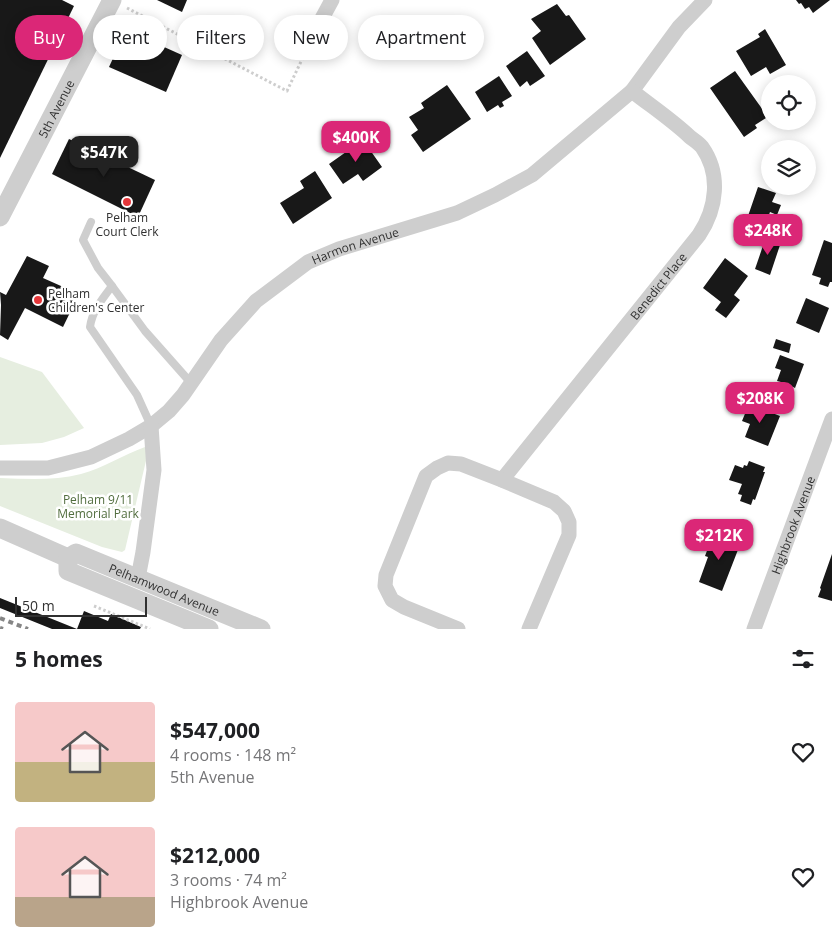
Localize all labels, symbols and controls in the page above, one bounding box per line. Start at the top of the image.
chip: Buy [15,15,83,60]
chip: Rent [93,15,167,60]
chip: Filters [177,15,264,60]
chip: New [274,15,348,60]
chip: Apartment [358,15,484,60]
map controls [761,75,816,195]
button: locate [761,75,816,130]
street label: 5th Avenue [34,76,78,141]
pin: $400K [321,120,391,163]
text: $400K [332,126,380,148]
pin: $547K [69,136,139,178]
button: layers [761,140,816,195]
text: $547K [80,141,128,163]
marker: Pelham Court Clerk [121,196,133,208]
place label: Pelham Court Clerk [96,209,159,240]
pin: $248K [733,214,803,256]
text: $248K [744,219,792,241]
street label: Harmon Avenue [309,223,401,268]
street label: Benedict Place [626,249,690,323]
place label: Pelham Children's Center [48,285,144,316]
marker: Pelham Children's Center [32,294,44,306]
pin: $208K [725,382,795,424]
text: $208K [736,387,784,409]
street label: Highbrook Avenue [767,473,819,577]
park label: Pelham 9/11 Memorial Park [57,491,140,522]
pin: $212K [684,518,754,561]
text: $212K [695,524,743,546]
street label: Pelhamwood Avenue [107,559,223,620]
scale bar [15,594,148,617]
text: 50 m [22,596,55,615]
text: 5 homes [15,645,103,673]
icon: filters [789,645,817,673]
text: $547,000 [170,716,260,744]
icon: home [55,722,115,782]
icon: heart [789,738,817,766]
text: 4 rooms · 148 m² [170,744,296,766]
text: 5th Avenue [170,766,255,788]
text: $212,000 [170,841,260,869]
icon: home [55,847,115,907]
icon: heart [789,863,817,891]
text: 3 rooms · 74 m² [170,869,287,891]
text: Highbrook Avenue [170,891,308,913]

